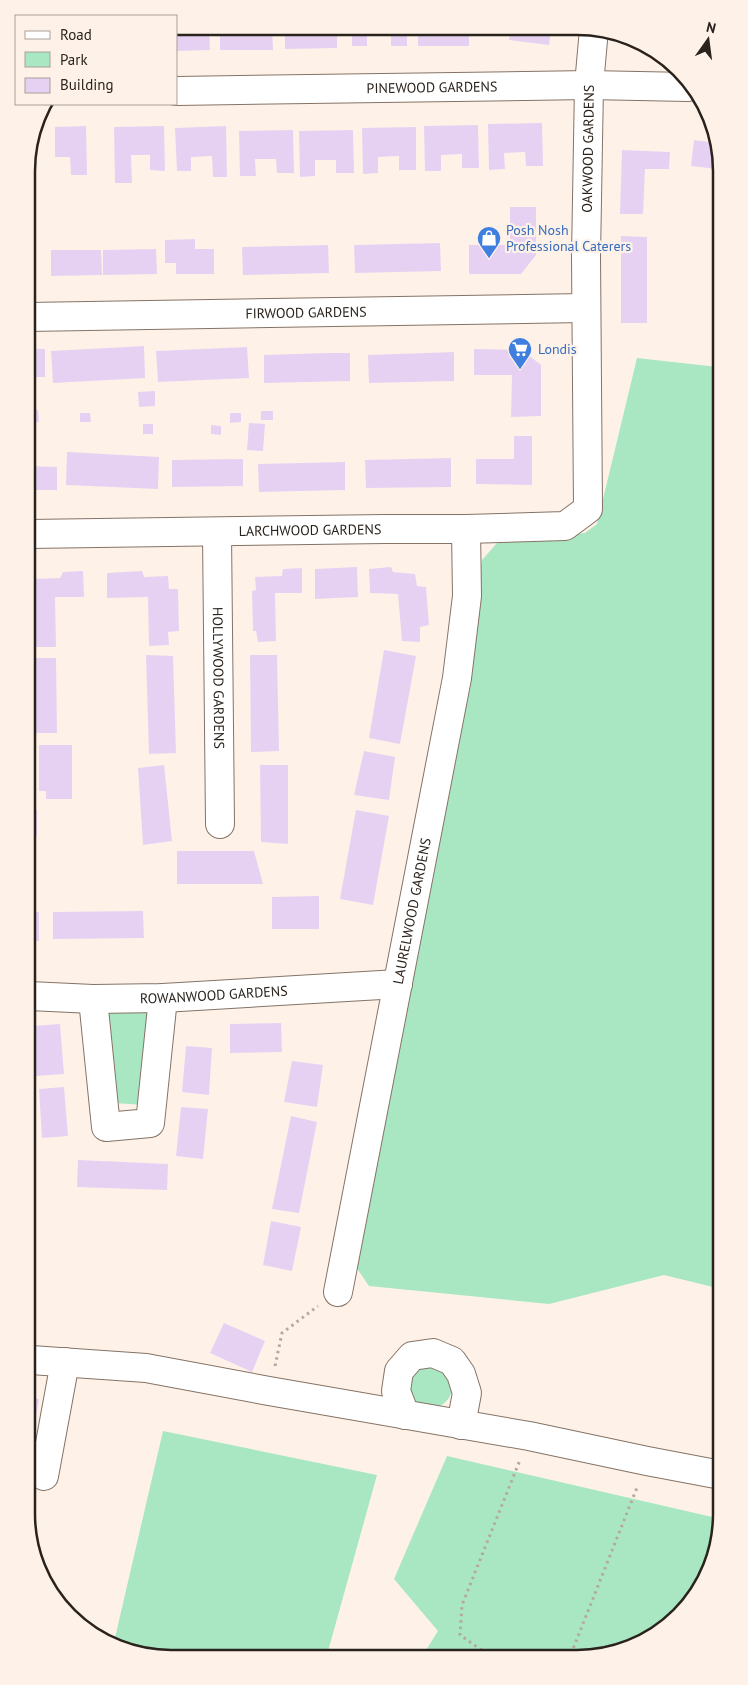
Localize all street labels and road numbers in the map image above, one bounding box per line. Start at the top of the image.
street label: PINEWOOD GARDENS [366,77,498,97]
street label: OAKWOOD GARDENS [578,85,598,213]
street label: FIRWOOD GARDENS [245,303,367,322]
street label: LARCHWOOD GARDENS [238,520,381,540]
street label: HOLLYWOOD GARDENS [209,607,228,749]
street label: LAURELWOOD GARDENS [389,836,435,986]
street label: ROWANWOOD GARDENS [140,982,288,1007]

